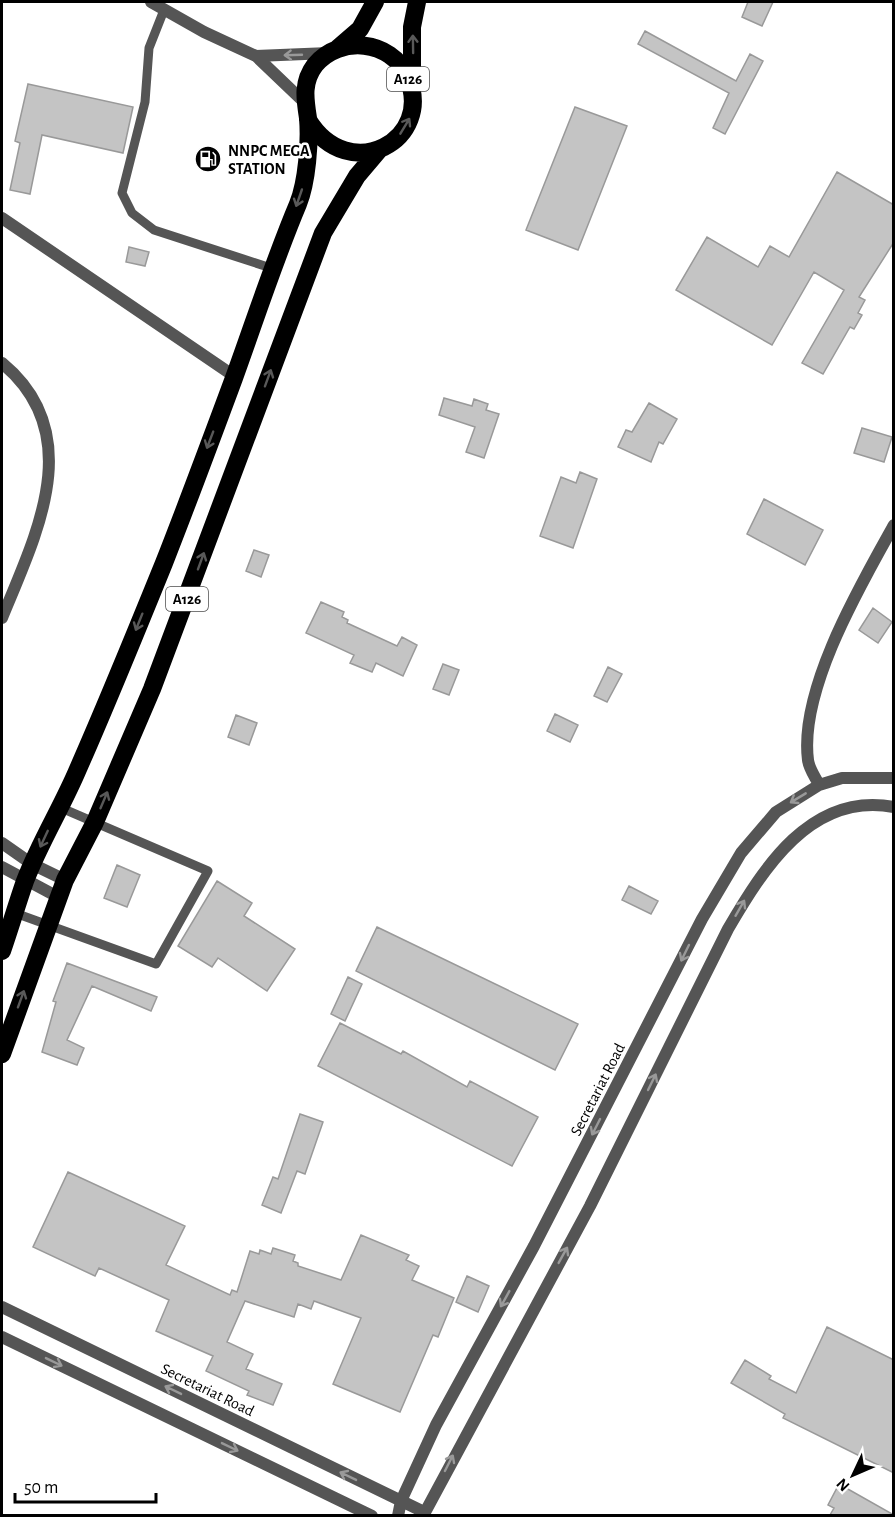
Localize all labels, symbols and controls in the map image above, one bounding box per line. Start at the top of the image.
one-way arrow [407,35,419,55]
one-way arrow [283,49,303,60]
road number: A126 [387,67,429,91]
one-way arrow [399,118,411,135]
place label: NNPC MEGA STATION [228,143,310,177]
fuel station icon: NNPC MEGA STATION [193,144,223,174]
one-way arrow [293,188,304,207]
one-way arrow [264,369,275,388]
one-way arrow [204,430,215,449]
one-way arrow [197,552,208,571]
road number: A126 [166,587,208,611]
one-way arrow [133,612,144,631]
one-way arrow [100,791,111,809]
one-way arrow [790,792,807,804]
one-way arrow [38,829,50,847]
one-way arrow [734,900,746,917]
one-way arrow [679,944,691,962]
one-way arrow [17,990,28,1009]
street label: Secretariat Road [568,1041,628,1138]
one-way arrow [647,1073,658,1091]
one-way arrow [590,1118,602,1136]
one-way arrow [558,1247,569,1265]
one-way arrow [499,1290,510,1308]
one-way arrow [45,1357,63,1369]
street label: Secretariat Road [158,1360,257,1419]
one-way arrow [164,1384,182,1396]
one-way arrow [220,1442,238,1453]
north arrow [823,1445,883,1505]
one-way arrow [444,1455,456,1473]
scale bar [15,1466,156,1504]
one-way arrow [340,1469,358,1481]
text: N [833,1475,853,1494]
text: 50 m [24,1479,58,1497]

